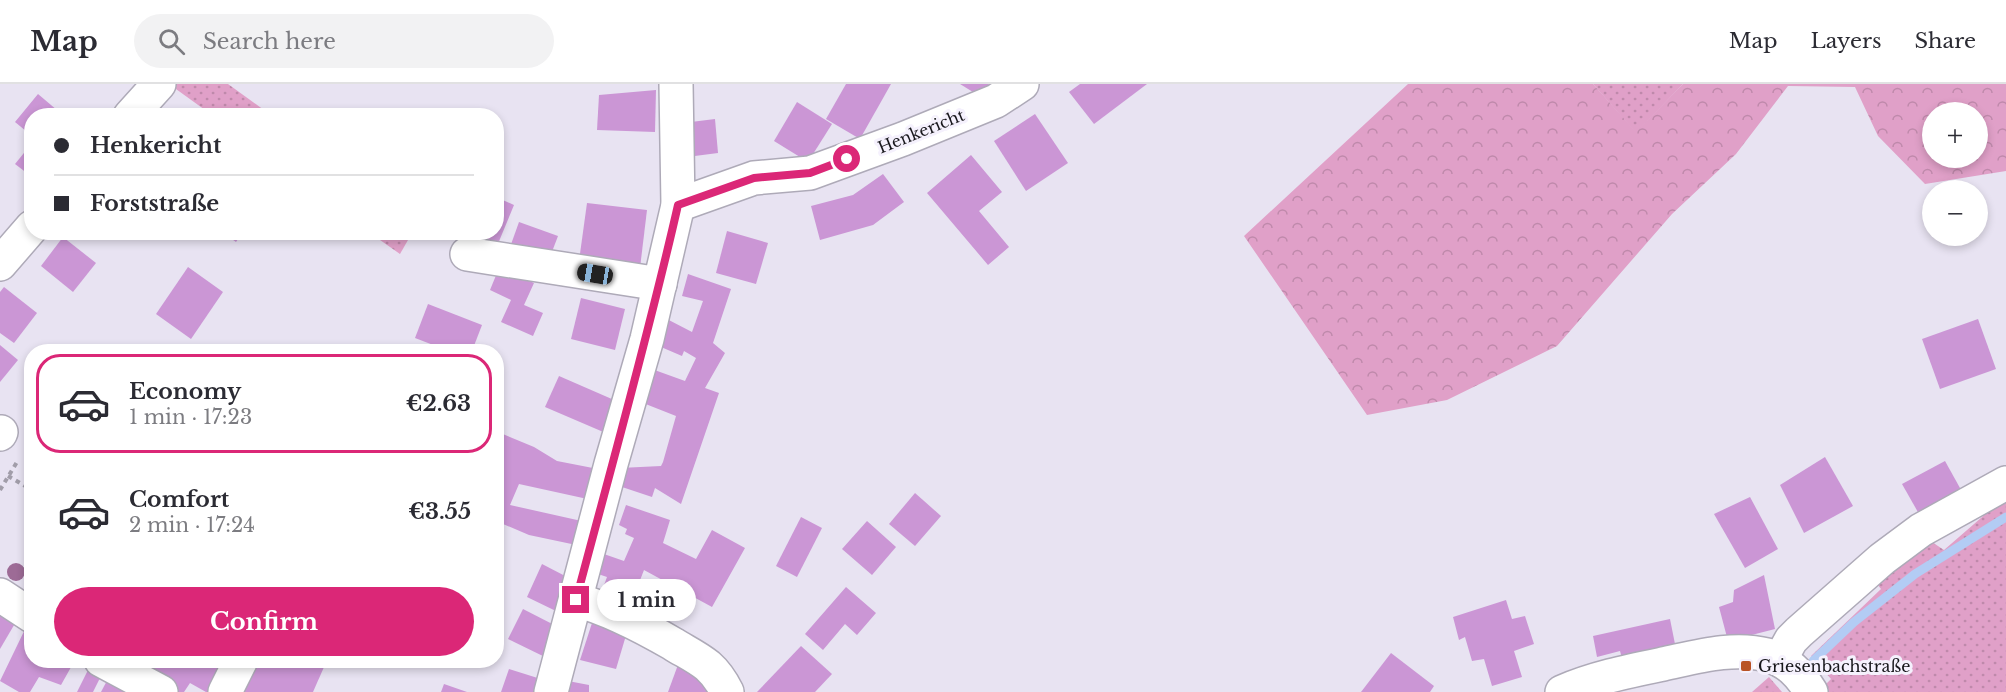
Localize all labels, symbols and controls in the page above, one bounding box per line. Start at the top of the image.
search box [134,14,554,68]
text: Map [30,24,98,59]
icon: search [155,25,188,58]
text: Search here [203,28,336,55]
text: Map [1729,28,1778,54]
text: Layers [1811,28,1882,54]
text: Share [1915,28,1976,54]
map controls [1922,102,1988,246]
button: + [1922,102,1988,168]
street label: Henkericht [875,105,967,157]
text: Henkericht [90,132,221,159]
route start [833,145,860,172]
button: − [1922,180,1988,246]
text: Forststraße [90,190,219,217]
car [576,262,614,286]
icon: car [57,377,111,431]
text: Economy [129,378,241,405]
text: €2.63 [406,390,471,417]
text: 1 min · 17:23 [129,405,252,429]
icon: car [57,485,111,539]
text: Comfort [129,486,229,513]
text: €3.55 [408,498,471,525]
text: 2 min · 17:24 [129,513,255,537]
callout: 1 min [597,579,696,621]
route end [562,586,589,613]
button: Confirm [54,587,474,656]
text: 1 min [618,588,675,612]
place label: Griesenbachstraße [1758,656,1910,676]
marker: Griesenbachstraße [1739,659,1753,673]

